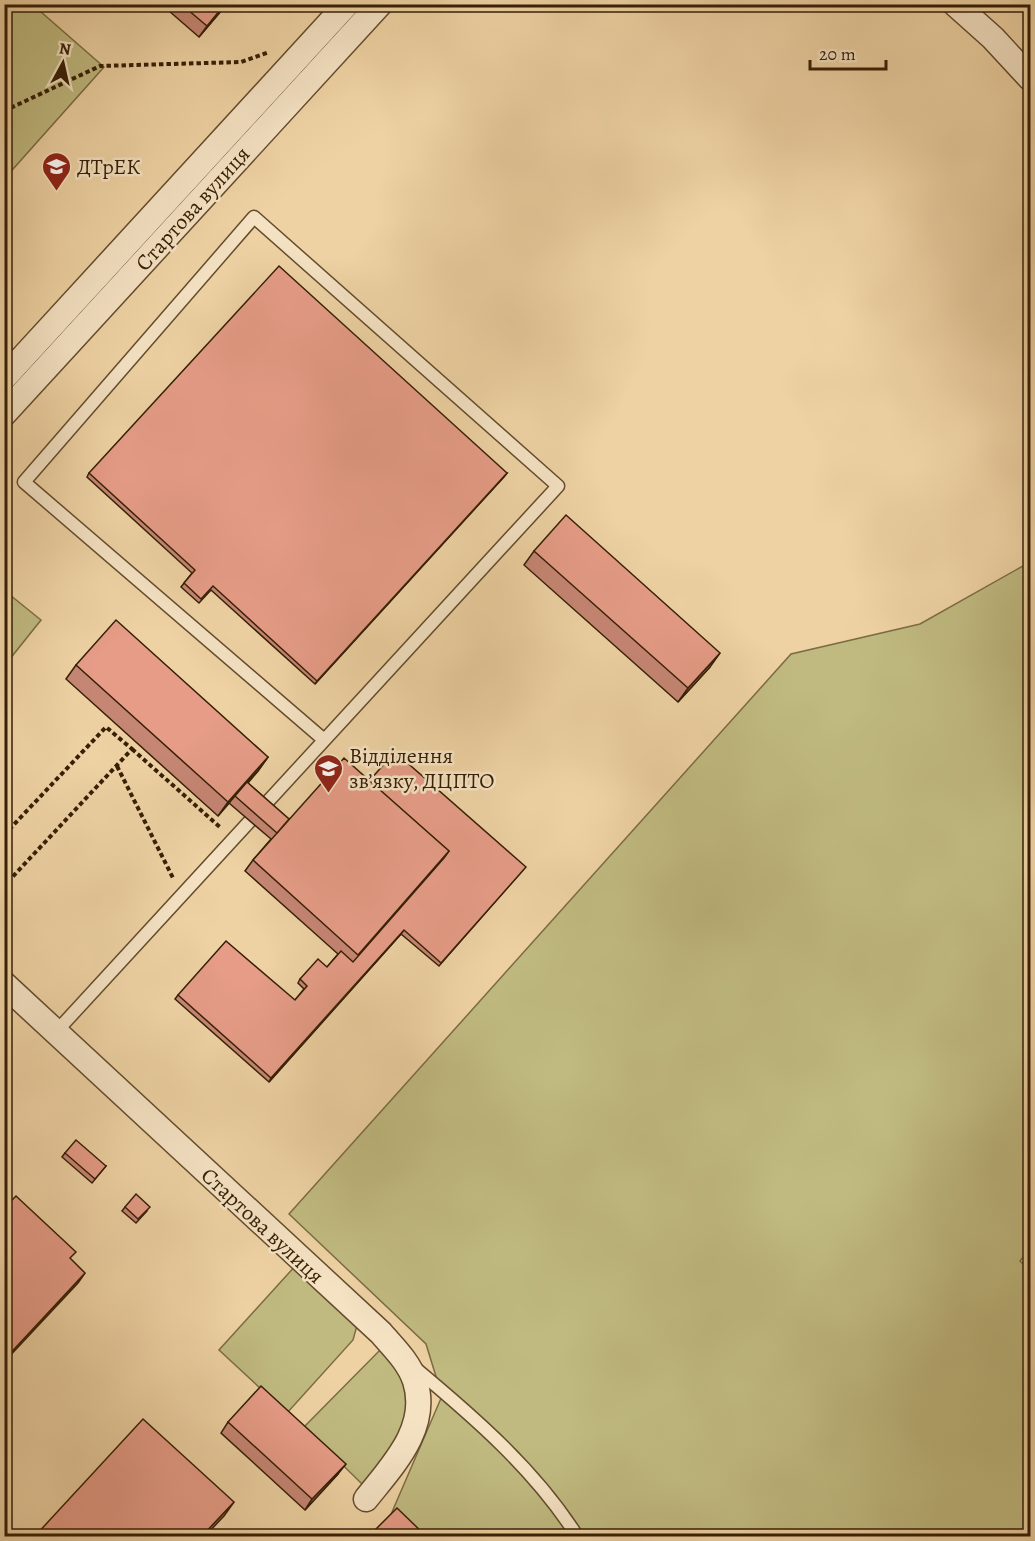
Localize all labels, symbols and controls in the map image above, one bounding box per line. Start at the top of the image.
north arrow [33,33,93,93]
scale bar [810,33,886,71]
text: N [58,37,73,61]
text: 20 m [819,42,856,66]
street label: Стартова вулиця [129,140,257,277]
school or university icon: ДТрЕК [40,150,72,192]
place label: ДТрЕК [77,152,140,182]
place label: Відділення зв’язку, ДЦПТО [349,741,494,796]
school or university icon: Відділення зв’язку, ДЦПТО [312,752,344,794]
street label: Стартова вулиця [194,1161,330,1291]

